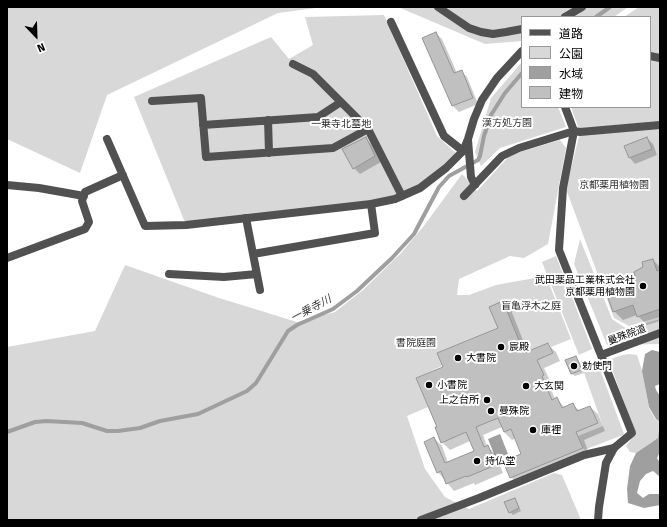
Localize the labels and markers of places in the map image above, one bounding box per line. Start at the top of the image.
place label: 武田薬品工業株式会社 京都薬用植物園 [535,274,635,298]
marker: 武田薬品工業株式会社 京都薬用植物園 [638,281,648,291]
place label: 宸殿 [509,341,529,353]
marker: 宸殿 [496,342,506,352]
place label: 大書院 [466,352,496,364]
marker: 大書院 [453,353,463,363]
place label: 勅使門 [582,360,612,372]
marker: 勅使門 [569,361,579,371]
place label: 小書院 [437,379,467,391]
marker: 小書院 [424,380,434,390]
place label: 大玄関 [534,380,564,392]
marker: 大玄関 [521,381,531,391]
place label: 上之台所 [439,394,479,406]
marker: 上之台所 [482,395,492,405]
place label: 曼殊院 [499,405,529,417]
marker: 曼殊院 [486,406,496,416]
place label: 庫裡 [541,424,561,436]
marker: 庫裡 [528,425,538,435]
place label: 持仏堂 [485,455,515,467]
marker: 持仏堂 [472,456,482,466]

